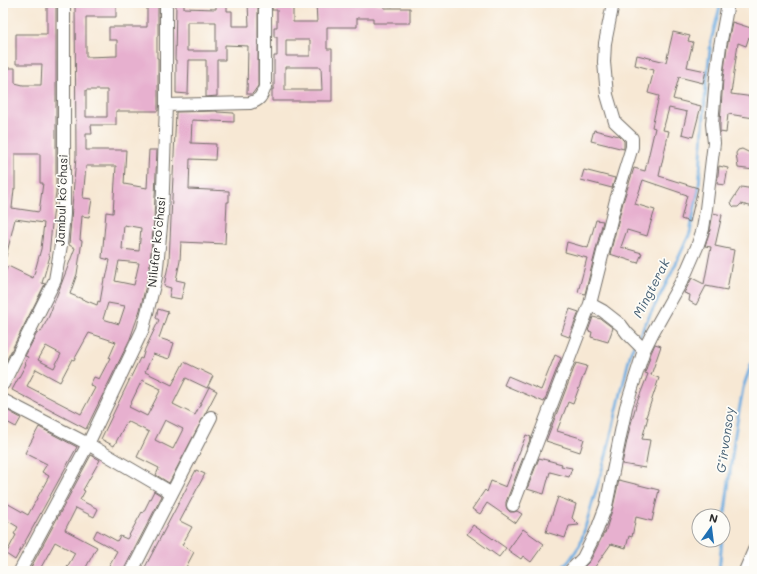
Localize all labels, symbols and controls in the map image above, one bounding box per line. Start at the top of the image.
street label: Jambul koʻchasi [51,154,71,246]
street label: Nilufar koʻchasi [143,196,169,288]
water label: Mingterak [628,254,673,320]
water label: G‘irvonsoy [711,406,738,474]
north arrow [691,508,731,548]
text: N [708,510,719,526]

